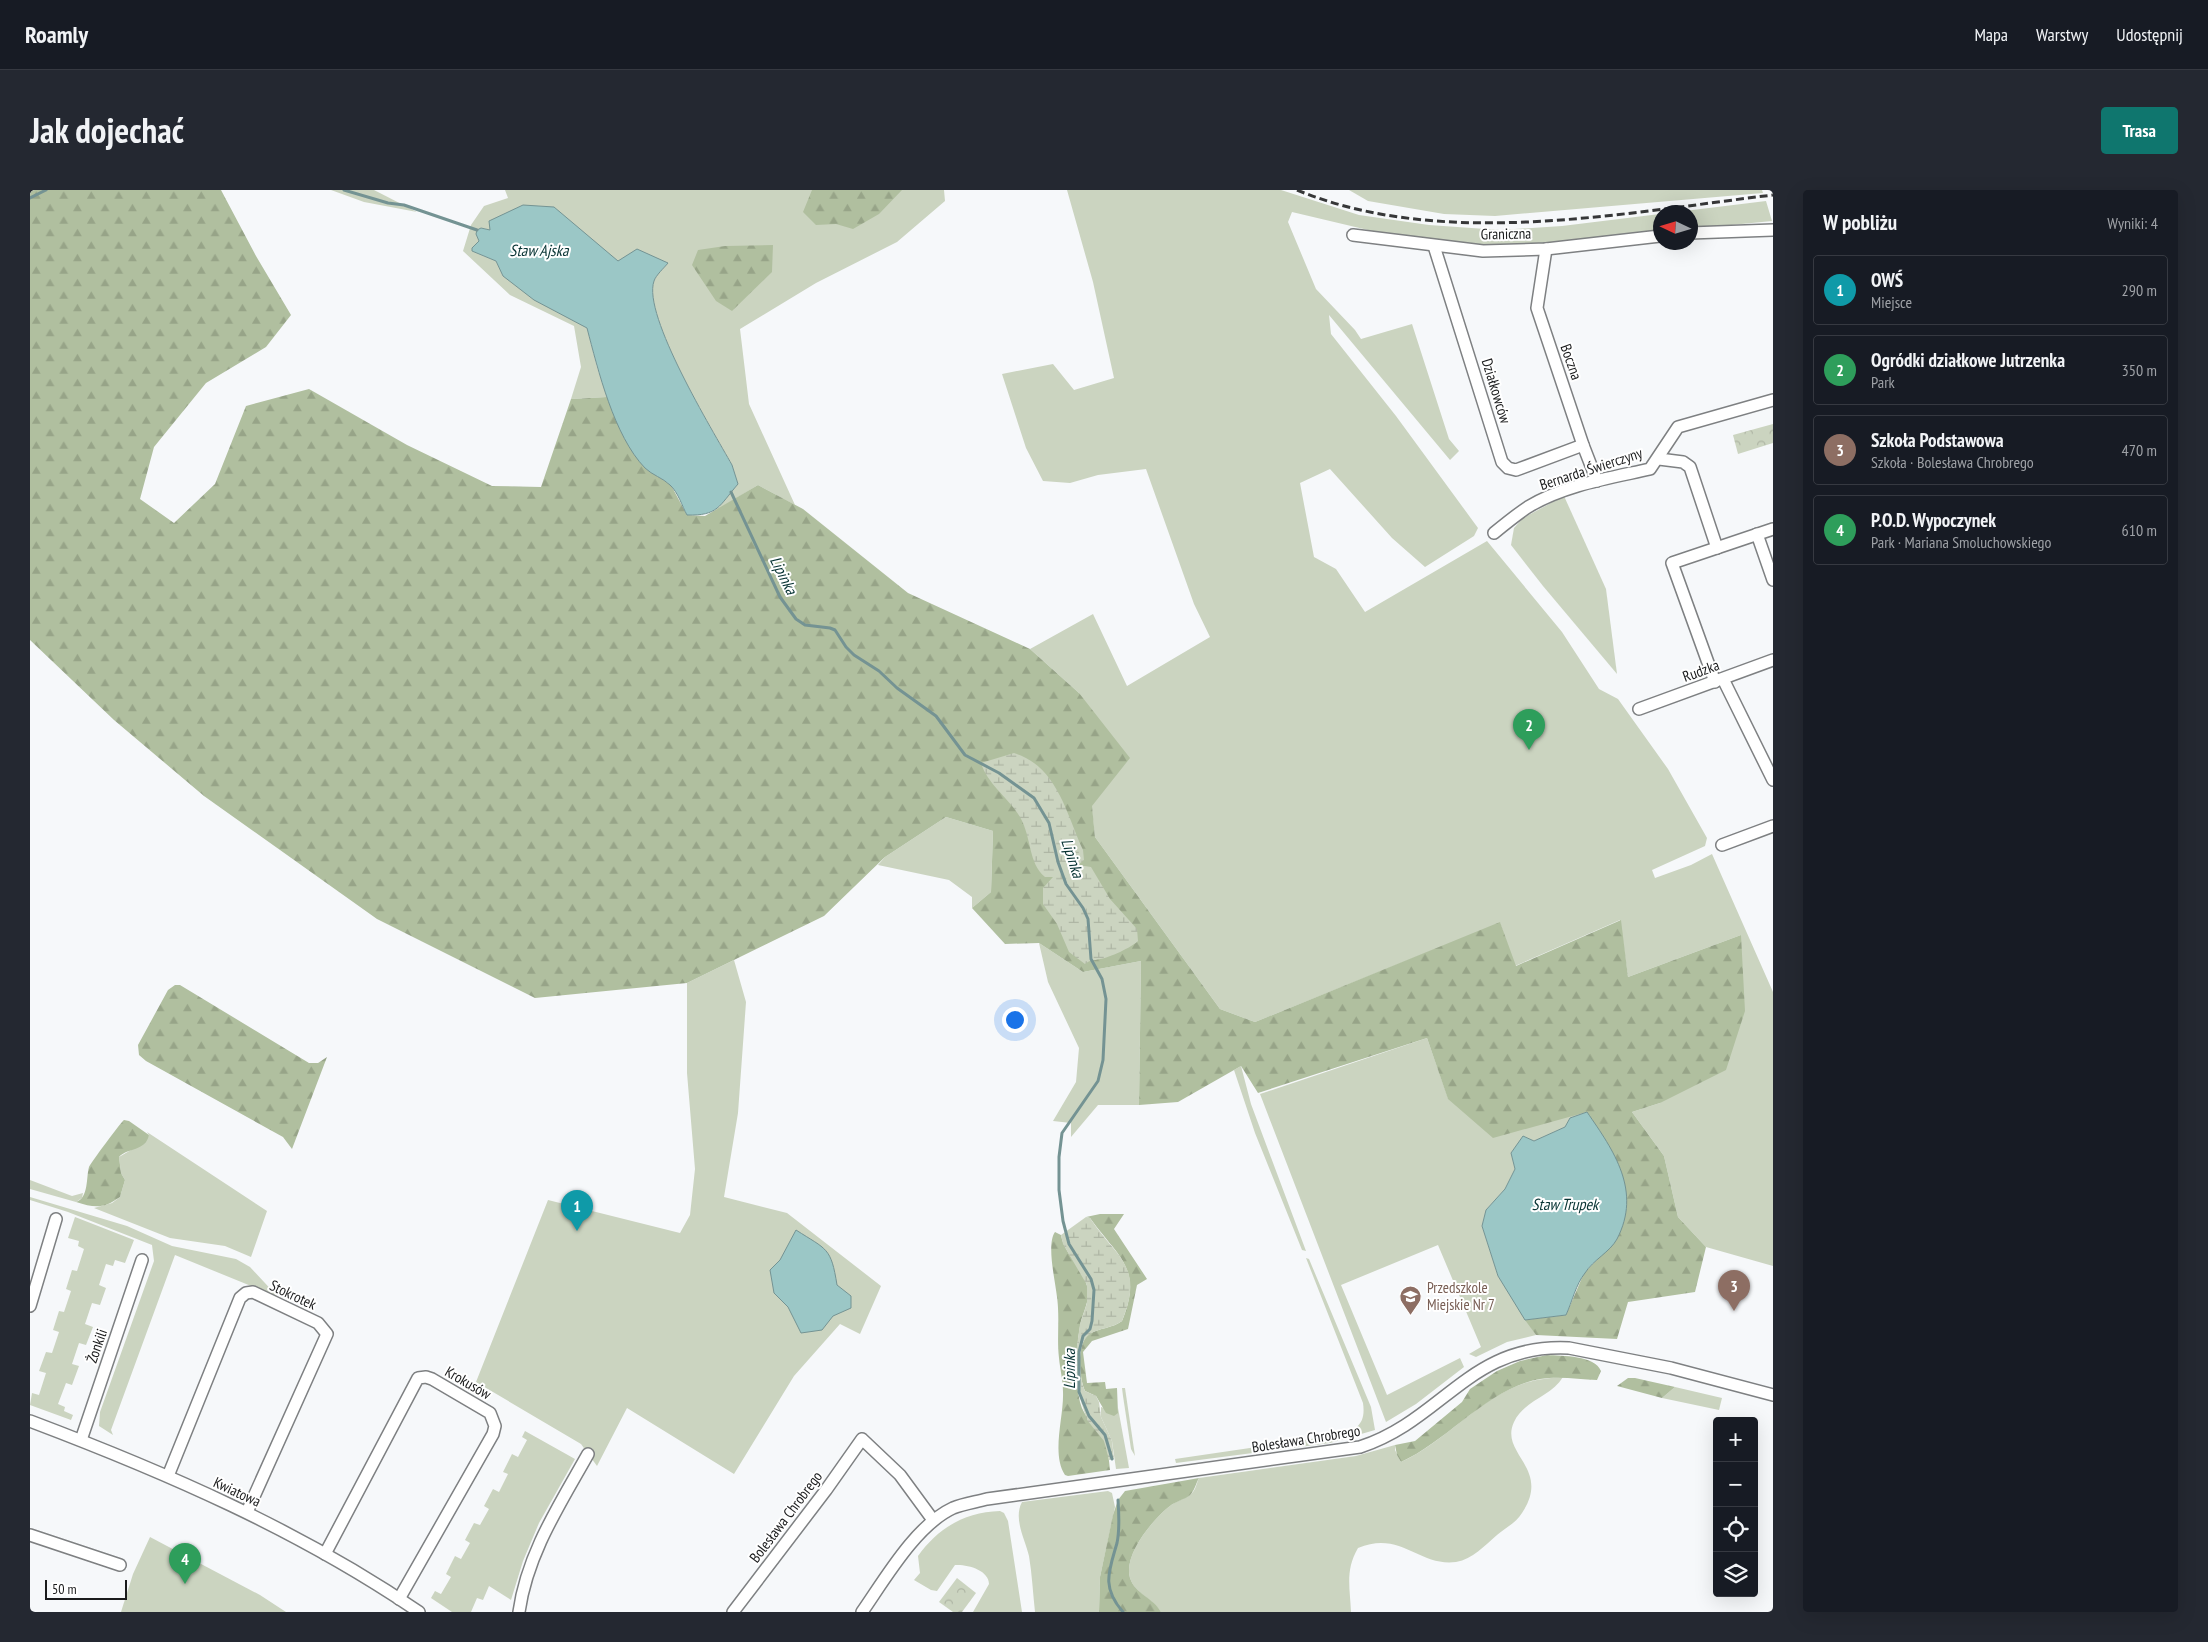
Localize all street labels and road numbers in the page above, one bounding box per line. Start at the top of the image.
street label: Graniczna [1481,224,1531,243]
street label: Boczna [1557,341,1586,382]
street label: Działkowców [1478,356,1515,426]
street label: Bernarda Świerczyny [1537,443,1645,494]
street label: Rudzka [1680,655,1722,686]
street label: Stokrotek [267,1276,320,1314]
street label: Żonkili [82,1326,111,1365]
street label: Krokusów [442,1362,495,1403]
street label: Bolesława Chrobrego [1250,1421,1362,1456]
street label: Bolesława Chrobrego [745,1467,826,1566]
street label: Kwiatowa [211,1472,264,1511]

